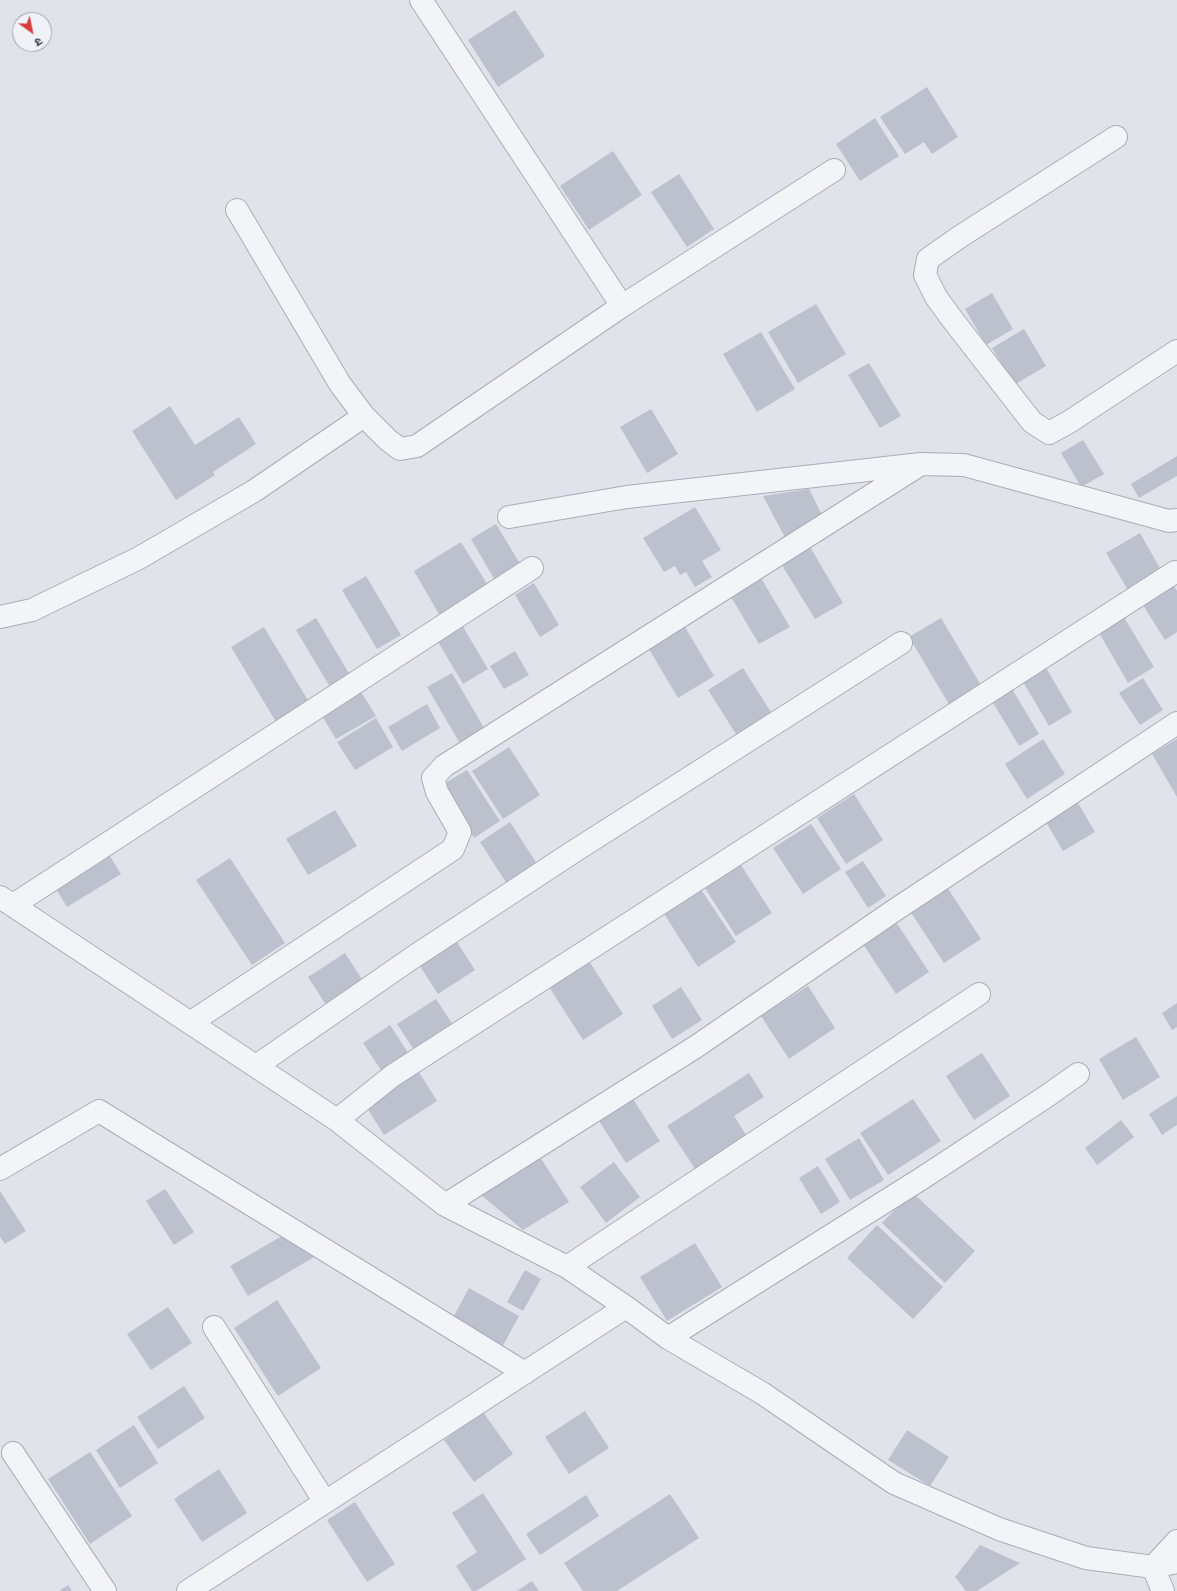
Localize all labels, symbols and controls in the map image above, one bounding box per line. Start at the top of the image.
north arrow [12,12,52,52]
text: उ [32,34,45,49]

